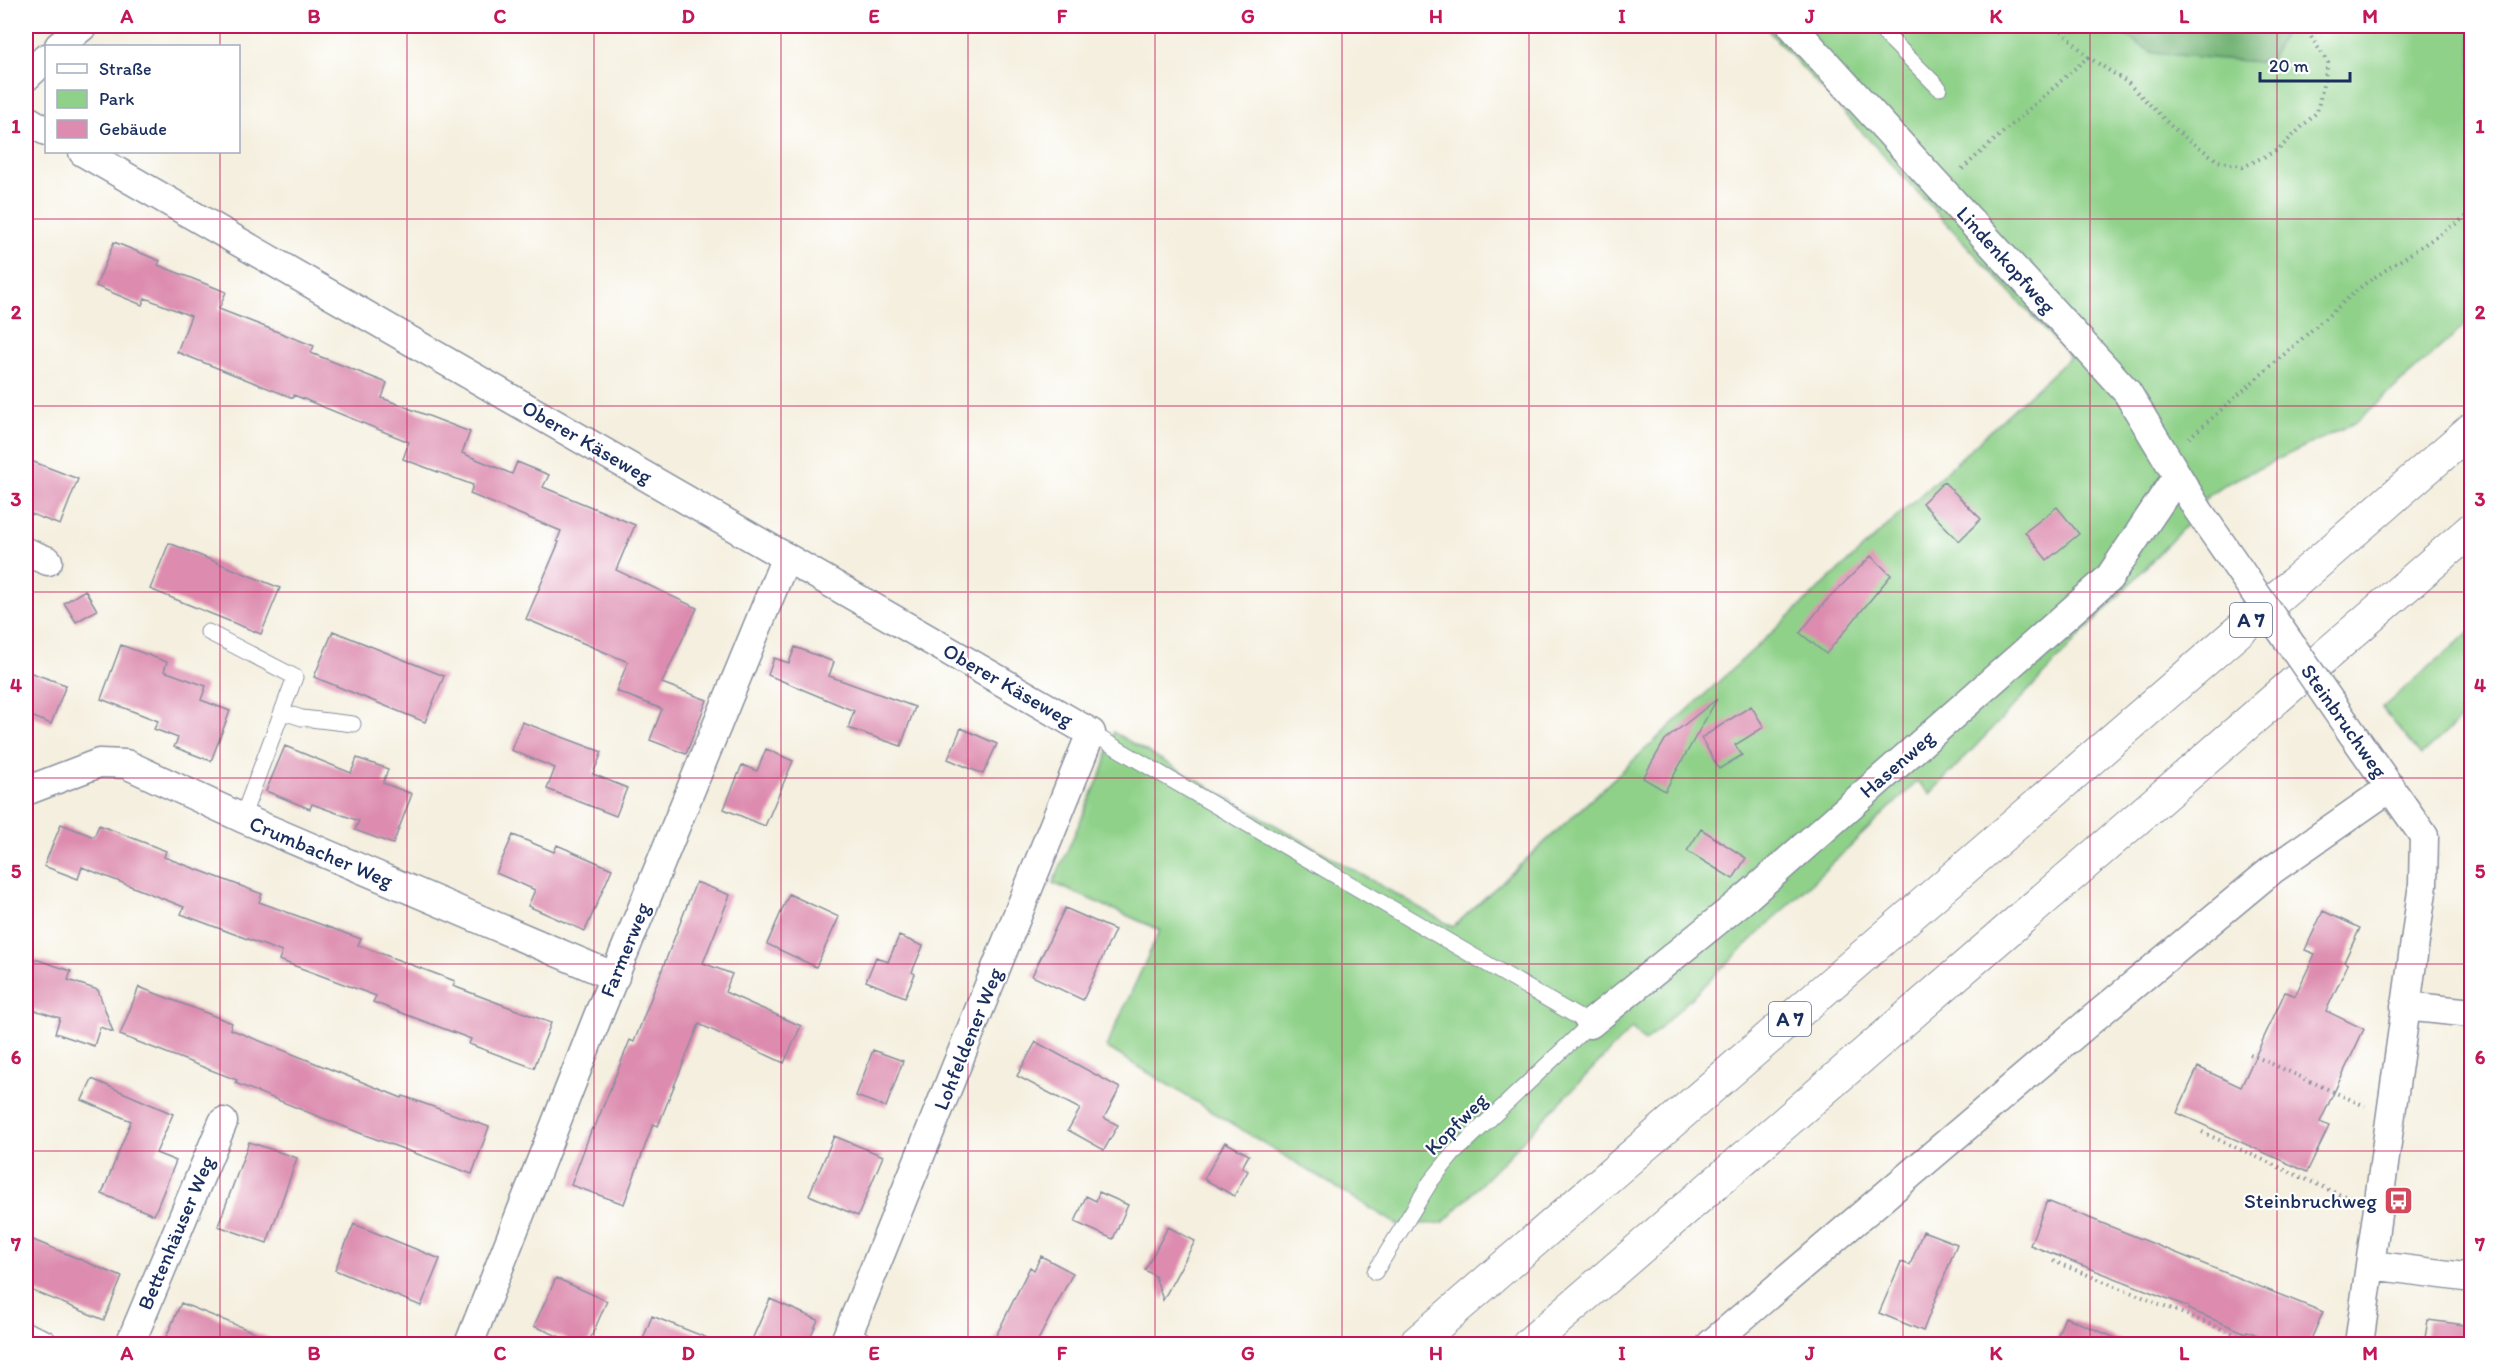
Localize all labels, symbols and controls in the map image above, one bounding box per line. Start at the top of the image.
text: A [120,4,134,28]
text: B [308,4,321,28]
text: C [494,4,507,28]
text: D [681,4,695,28]
text: E [868,4,880,28]
text: F [1057,4,1068,28]
text: G [1241,4,1255,28]
text: H [1429,4,1443,28]
text: I [1618,4,1626,28]
text: J [1804,4,1815,28]
text: K [1990,4,2004,28]
text: L [2179,4,2190,28]
text: M [2362,4,2378,28]
legend [45,45,240,153]
scale bar [2260,45,2350,83]
text: 20 m [2269,55,2309,77]
text: Straße [99,58,152,80]
text: Park [99,88,134,110]
text: 1 [11,114,21,138]
text: 1 [2475,114,2485,138]
text: Gebäude [99,118,167,140]
street label: Lindenkopfweg [1952,201,2061,319]
text: 2 [11,300,22,324]
text: 2 [2475,300,2486,324]
street label: Oberer Käseweg [518,394,657,489]
text: 3 [11,487,22,511]
text: 3 [2475,487,2486,511]
road number: A 7 [2230,603,2272,637]
street label: Oberer Käseweg [939,637,1078,732]
street label: Steinbruchweg [2296,659,2393,783]
text: 4 [10,673,22,697]
text: 4 [2474,673,2486,697]
street label: Hasenweg [1854,724,1939,803]
street label: Crumbacher Weg [246,810,397,893]
text: 5 [11,859,22,883]
text: 5 [2475,859,2486,883]
street label: Farmerweg [594,899,655,1001]
street label: Lohfeldener Weg [928,964,1008,1114]
road number: A 7 [1769,1002,1811,1036]
text: 6 [11,1045,22,1069]
text: 6 [2475,1045,2486,1069]
street label: Kopfweg [1419,1087,1492,1160]
street label: Bettenhäuser Weg [132,1152,219,1314]
bus stop icon: Steinbruchweg [2382,1185,2414,1217]
place label: Steinbruchweg [2244,1188,2377,1213]
text: 7 [10,1232,21,1256]
text: 7 [2474,1232,2485,1256]
text: A [120,1341,134,1365]
text: B [308,1341,321,1365]
text: C [494,1341,507,1365]
text: D [681,1341,695,1365]
text: E [868,1341,880,1365]
text: F [1057,1341,1068,1365]
text: G [1241,1341,1255,1365]
text: H [1429,1341,1443,1365]
text: I [1618,1341,1626,1365]
text: J [1804,1341,1815,1365]
text: K [1990,1341,2004,1365]
text: L [2179,1341,2190,1365]
text: M [2362,1341,2378,1365]

